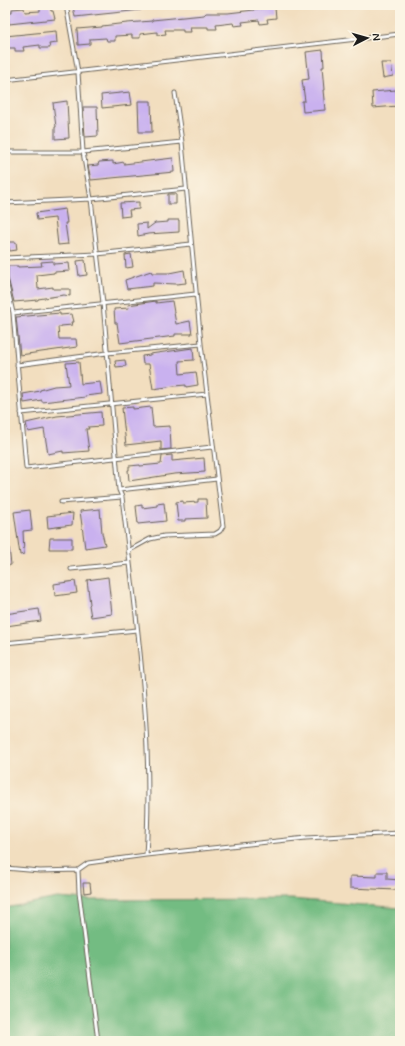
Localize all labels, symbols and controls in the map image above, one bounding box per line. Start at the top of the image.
north arrow [347,18,387,58]
text: N [369,33,383,41]

